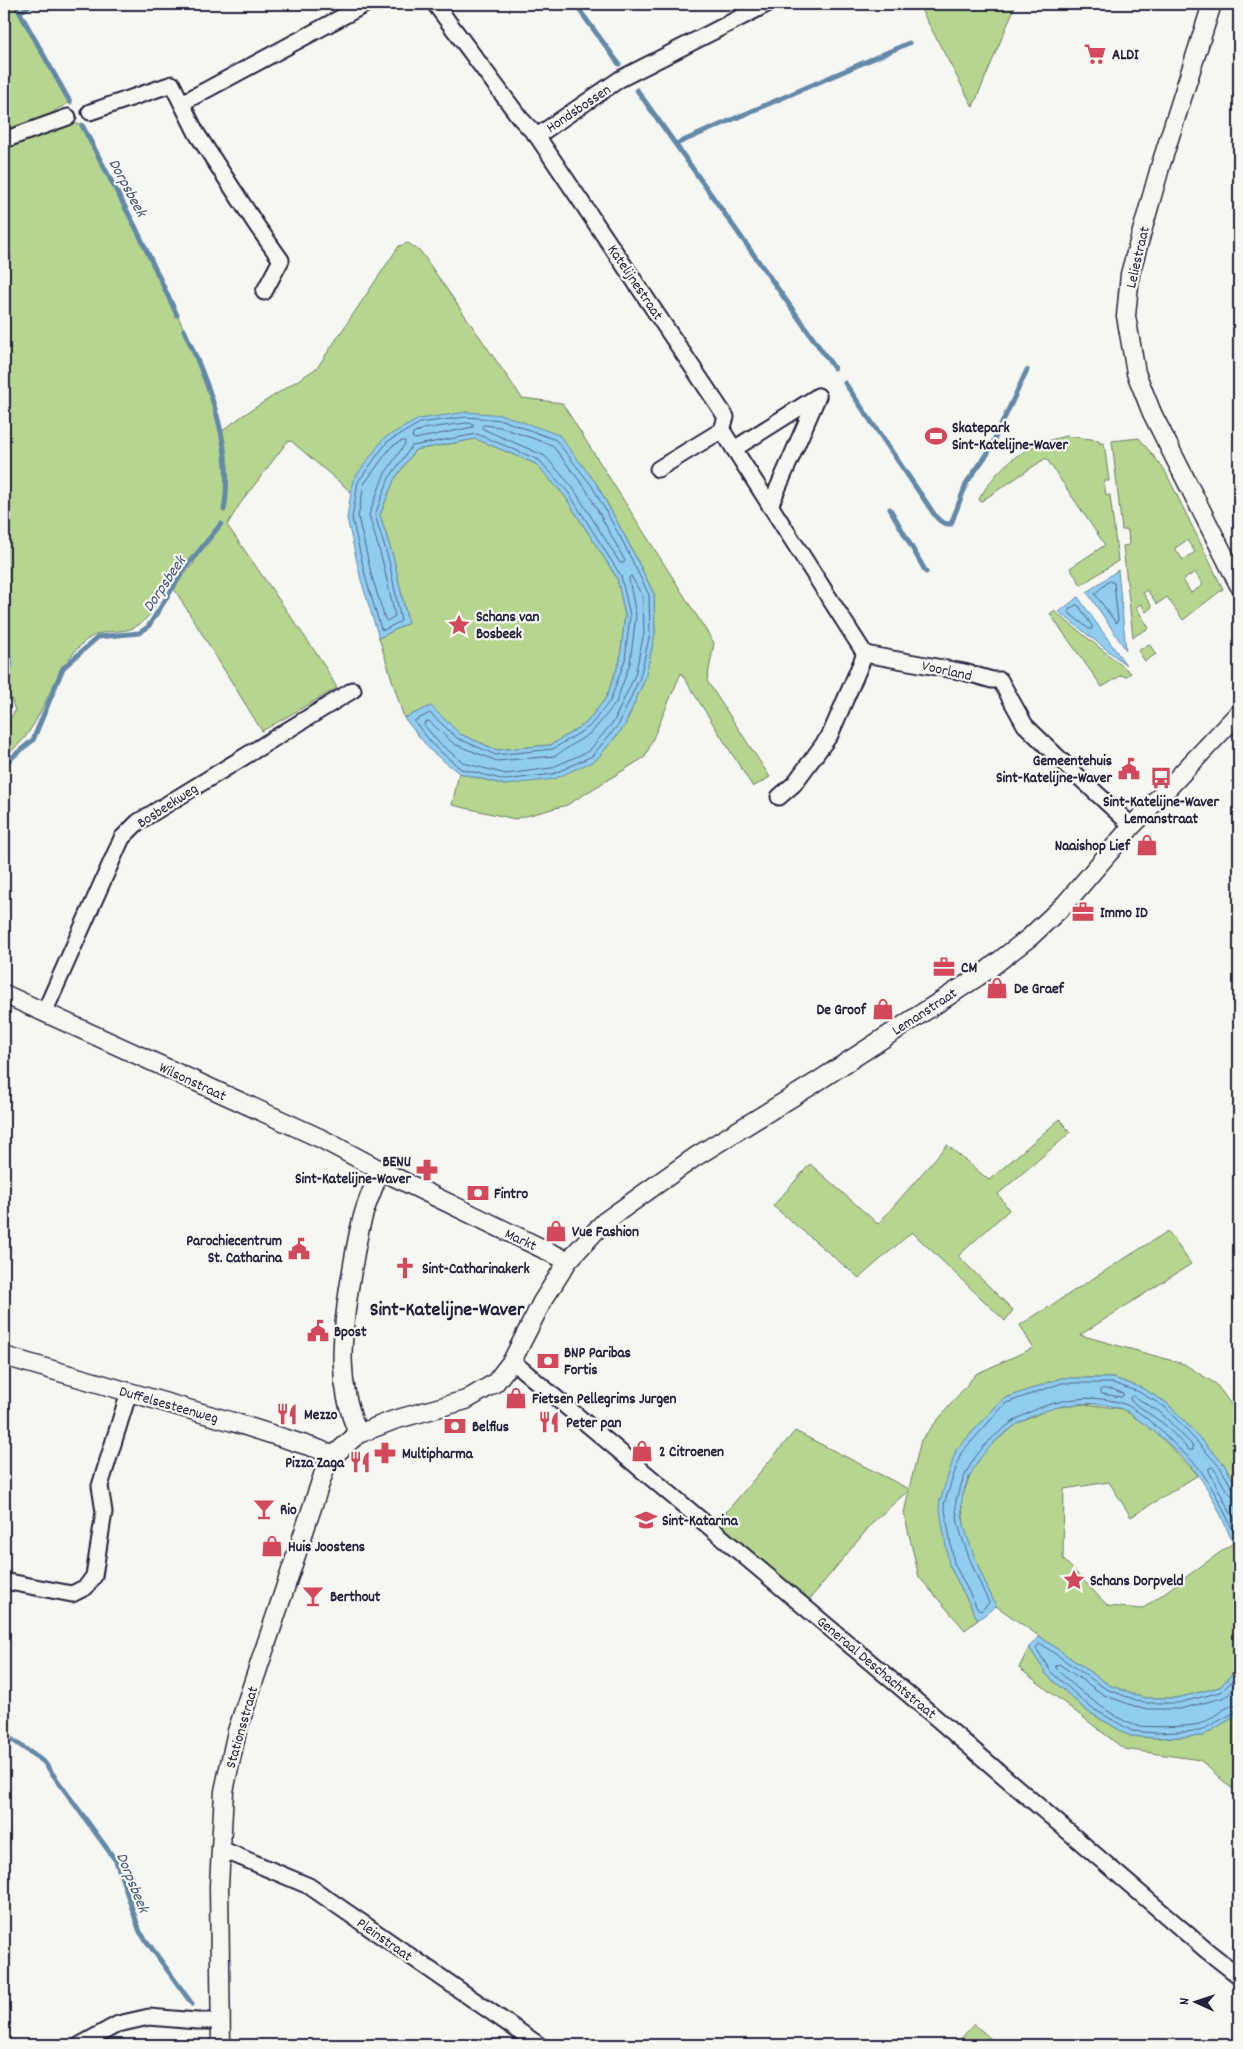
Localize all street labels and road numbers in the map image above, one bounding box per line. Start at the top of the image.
street label: Hondsbossen [542,80,616,139]
street label: Leliestraat [1121,224,1157,290]
street label: Katelijnestraat [601,241,668,326]
street label: Voorland [919,656,974,688]
street label: Bosbeekweg [133,779,203,835]
street label: Lemanstraat [888,983,963,1042]
street label: Wilsonstraat [155,1058,230,1108]
street label: Markt [501,1224,540,1258]
street label: Duffelsesteenweg [116,1381,221,1431]
street label: Generaal Deschachtstraat [811,1612,941,1726]
street label: Stationsstraat [221,1684,265,1771]
street label: Pleinstraat [351,1913,417,1968]

